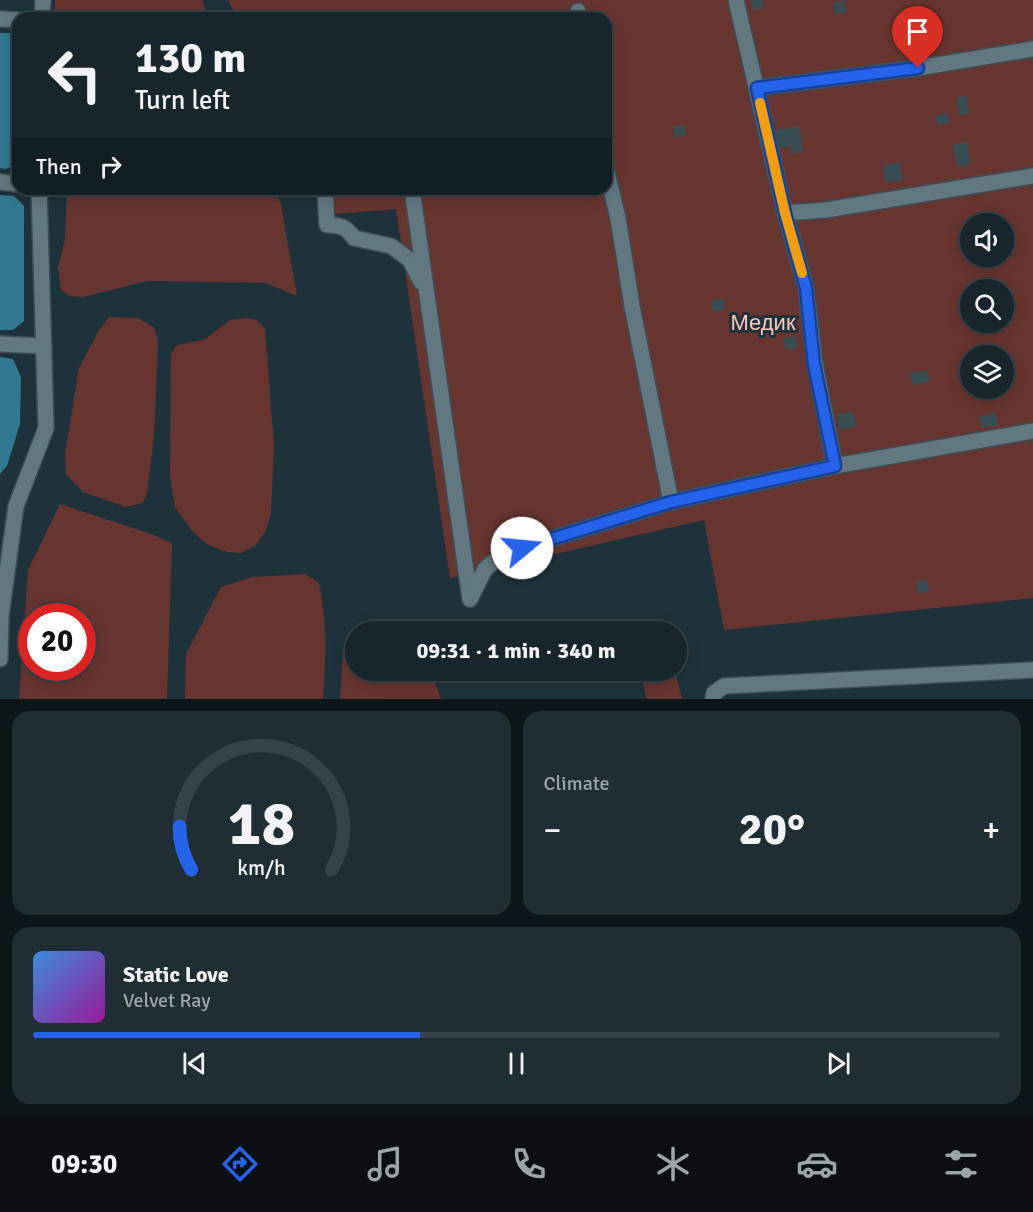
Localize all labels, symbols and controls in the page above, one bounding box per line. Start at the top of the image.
pin [892,6,943,68]
icon: arrive [901,15,934,48]
text: 130 m [135,33,246,84]
icon: left [36,36,114,114]
text: Turn left [135,84,230,117]
icon: right [94,150,127,183]
text: Then [36,153,82,180]
map controls [960,213,1014,399]
button: sound [960,213,1014,267]
button: search [960,279,1014,333]
park label: Медик [730,309,796,336]
button: layers [960,345,1014,399]
position arrow [490,516,554,580]
speed limit sign: 20 [18,603,96,681]
text: 09:31 · 1 min · 340 m [416,637,616,664]
text: Climate [544,771,609,796]
text: 18 [228,785,295,862]
text: 20° [738,802,805,857]
text: − [544,810,561,851]
text: + [982,810,1000,851]
text: km/h [237,855,286,881]
text: Static Love [123,961,229,988]
text: Velvet Ray [123,988,211,1013]
icon: previous [178,1047,211,1080]
icon: pause [500,1047,533,1080]
icon: next [822,1047,855,1080]
icon: directions [219,1143,261,1185]
icon: music [364,1143,406,1185]
icon: phone [508,1143,550,1185]
icon: climate [652,1143,694,1185]
icon: car [796,1143,838,1185]
icon: filters [940,1143,982,1185]
text: 09:30 [51,1148,117,1181]

